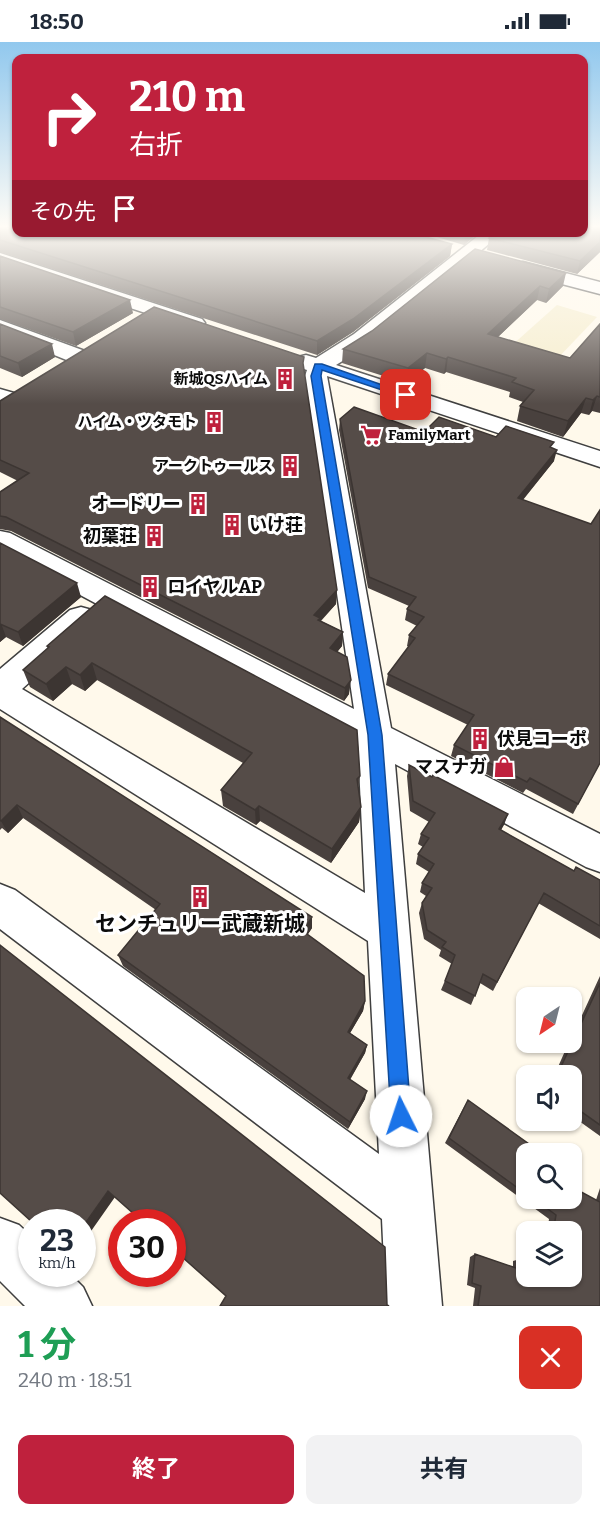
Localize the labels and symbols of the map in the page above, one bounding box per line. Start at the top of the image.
building icon: 新城QSハイム [273,367,297,391]
pin [380,369,431,420]
place label: 新城QSハイム [174,370,268,388]
building icon: ハイム・ツタモト [202,410,226,434]
place label: ハイム・ツタモト [78,413,197,431]
supermarket icon: FamilyMart [359,423,383,447]
place label: FamilyMart [388,426,471,444]
building icon: アークトゥールス [278,454,302,478]
place label: アークトゥールス [154,457,273,475]
building icon: オードリー [186,492,210,516]
place label: オードリー [91,493,181,515]
building icon: いけ荘 [220,513,244,537]
place label: いけ荘 [249,514,303,536]
building icon: 初葉荘 [142,524,166,548]
place label: 初葉荘 [83,525,137,547]
building icon: ロイヤルAP [138,575,162,599]
place label: ロイヤルAP [167,576,262,598]
building icon: 伏見コーポ [468,727,492,751]
place label: 伏見コーポ [497,728,587,750]
shop icon: マスナガ [492,755,516,779]
place label: マスナガ [415,756,487,778]
building icon: センチュリー武蔵新城 [188,885,212,909]
place label: センチュリー武蔵新城 [95,911,305,937]
north arrow [516,987,582,1053]
position arrow [369,1084,433,1148]
speed limit sign: 30 [108,1209,186,1287]

